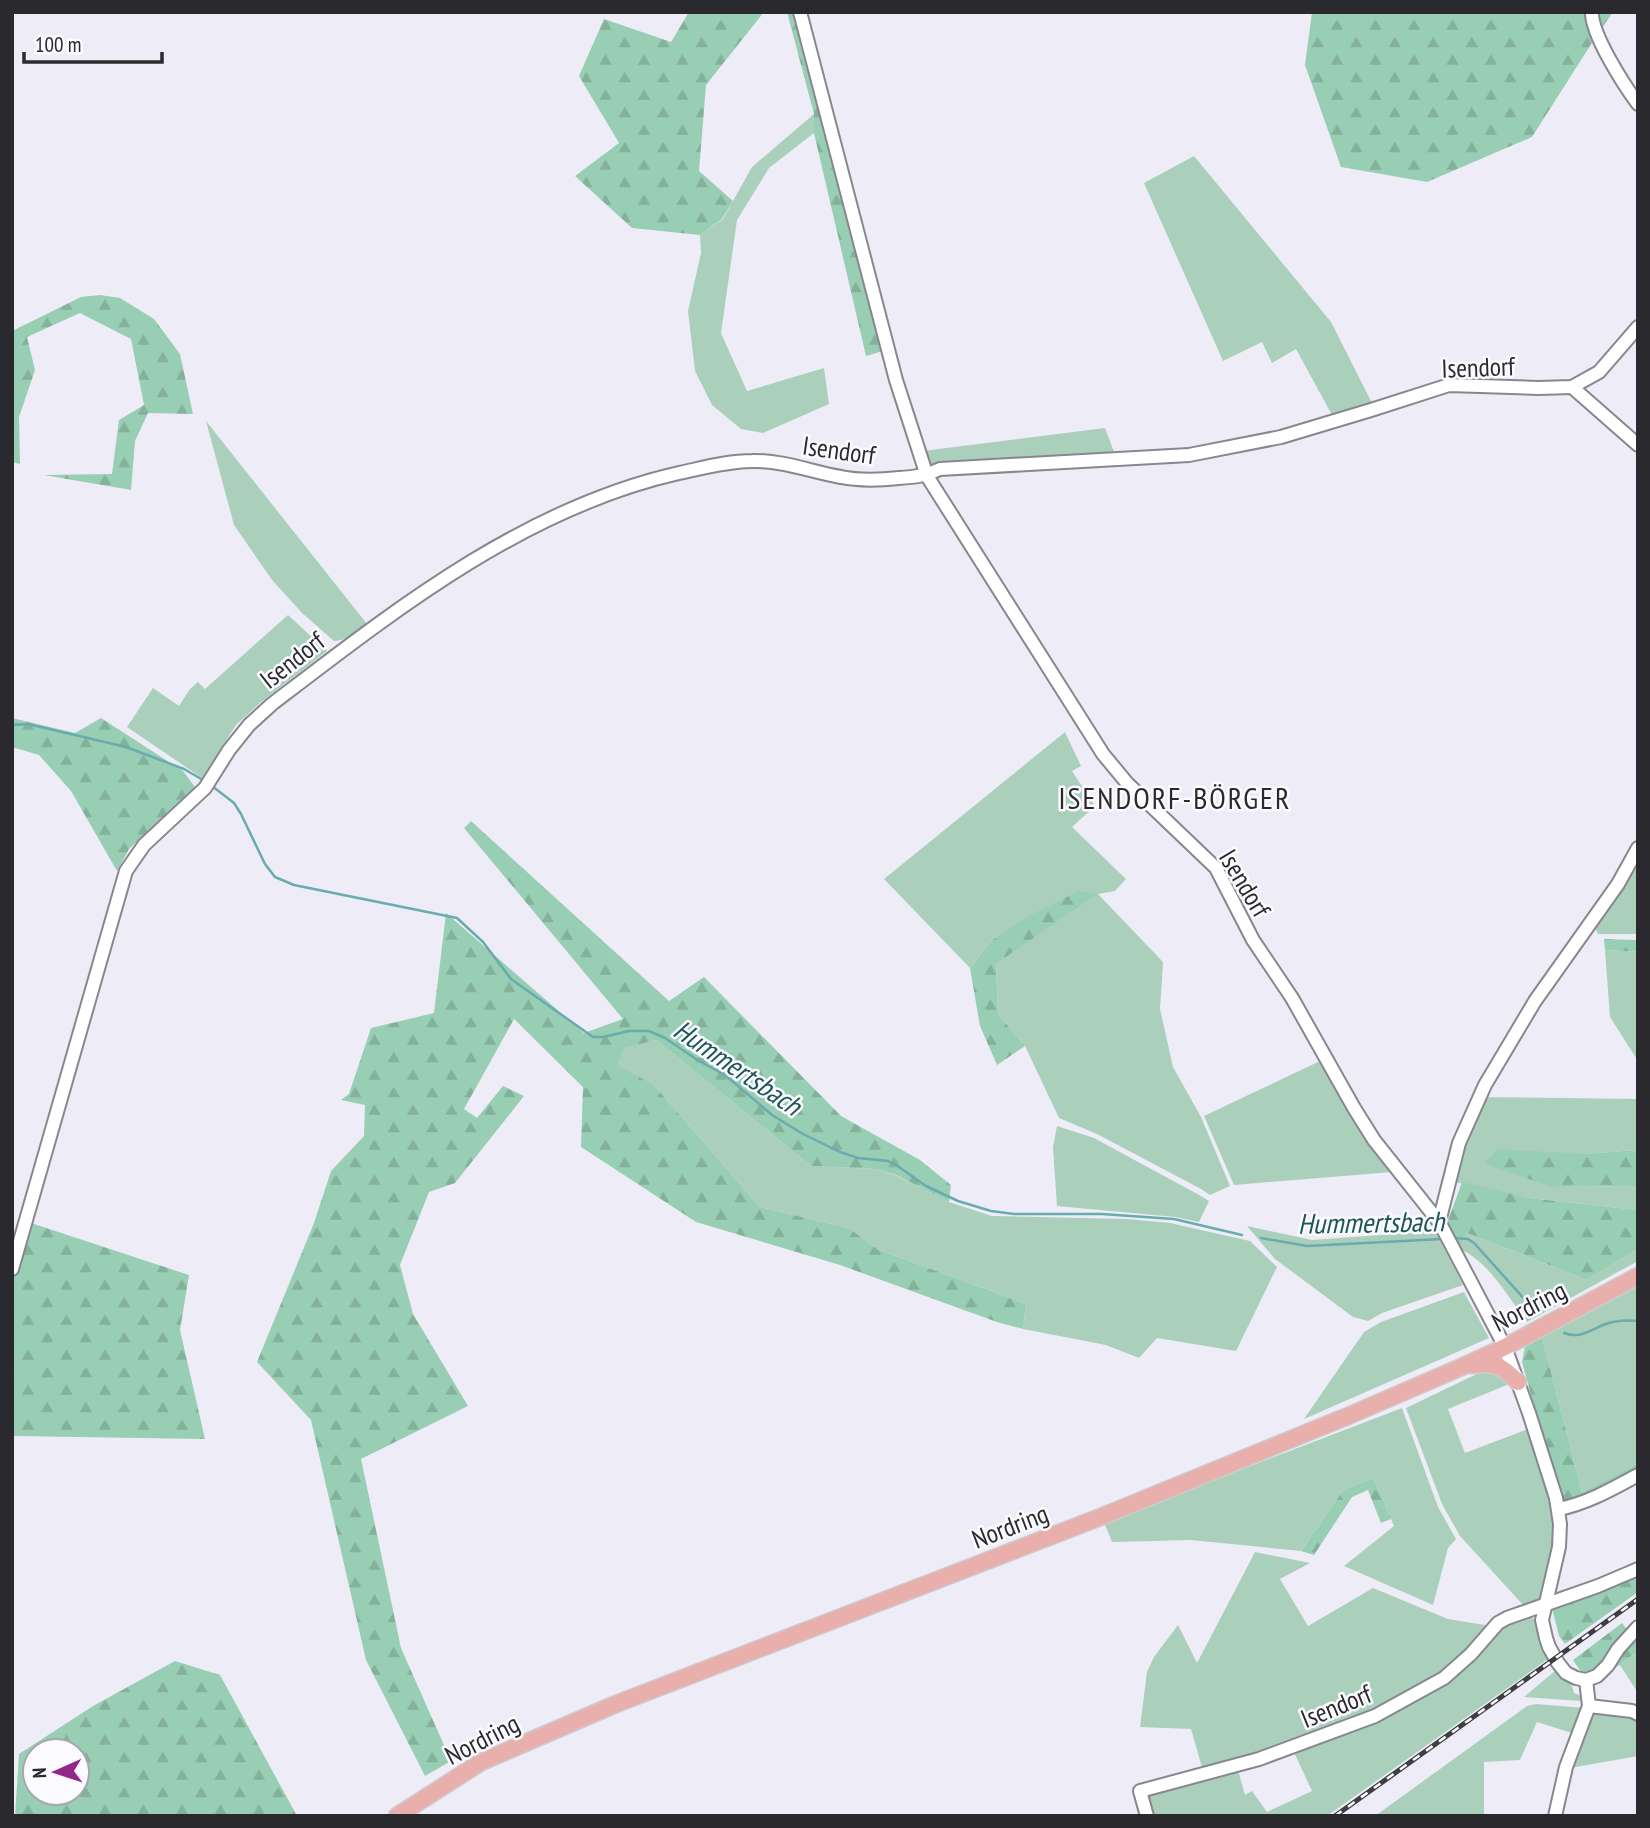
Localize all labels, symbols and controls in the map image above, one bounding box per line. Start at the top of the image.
scale bar [24,21,163,65]
text: 100 m [35,31,81,58]
street label: Isendorf [1441,349,1517,385]
street label: Isendorf [800,429,879,472]
street label: Isendorf [253,624,332,696]
district label: ISENDORF-BÖRGER [1059,778,1291,817]
street label: Isendorf [1212,843,1279,924]
water label: Hummertsbach [667,1011,810,1124]
water label: Hummertsbach [1298,1202,1446,1242]
street label: Nordring [1486,1273,1572,1339]
street label: Nordring [967,1496,1053,1556]
street label: Isendorf [1296,1676,1377,1735]
street label: Nordring [439,1706,525,1772]
north arrow [21,1737,91,1807]
text: N [27,1767,51,1779]

